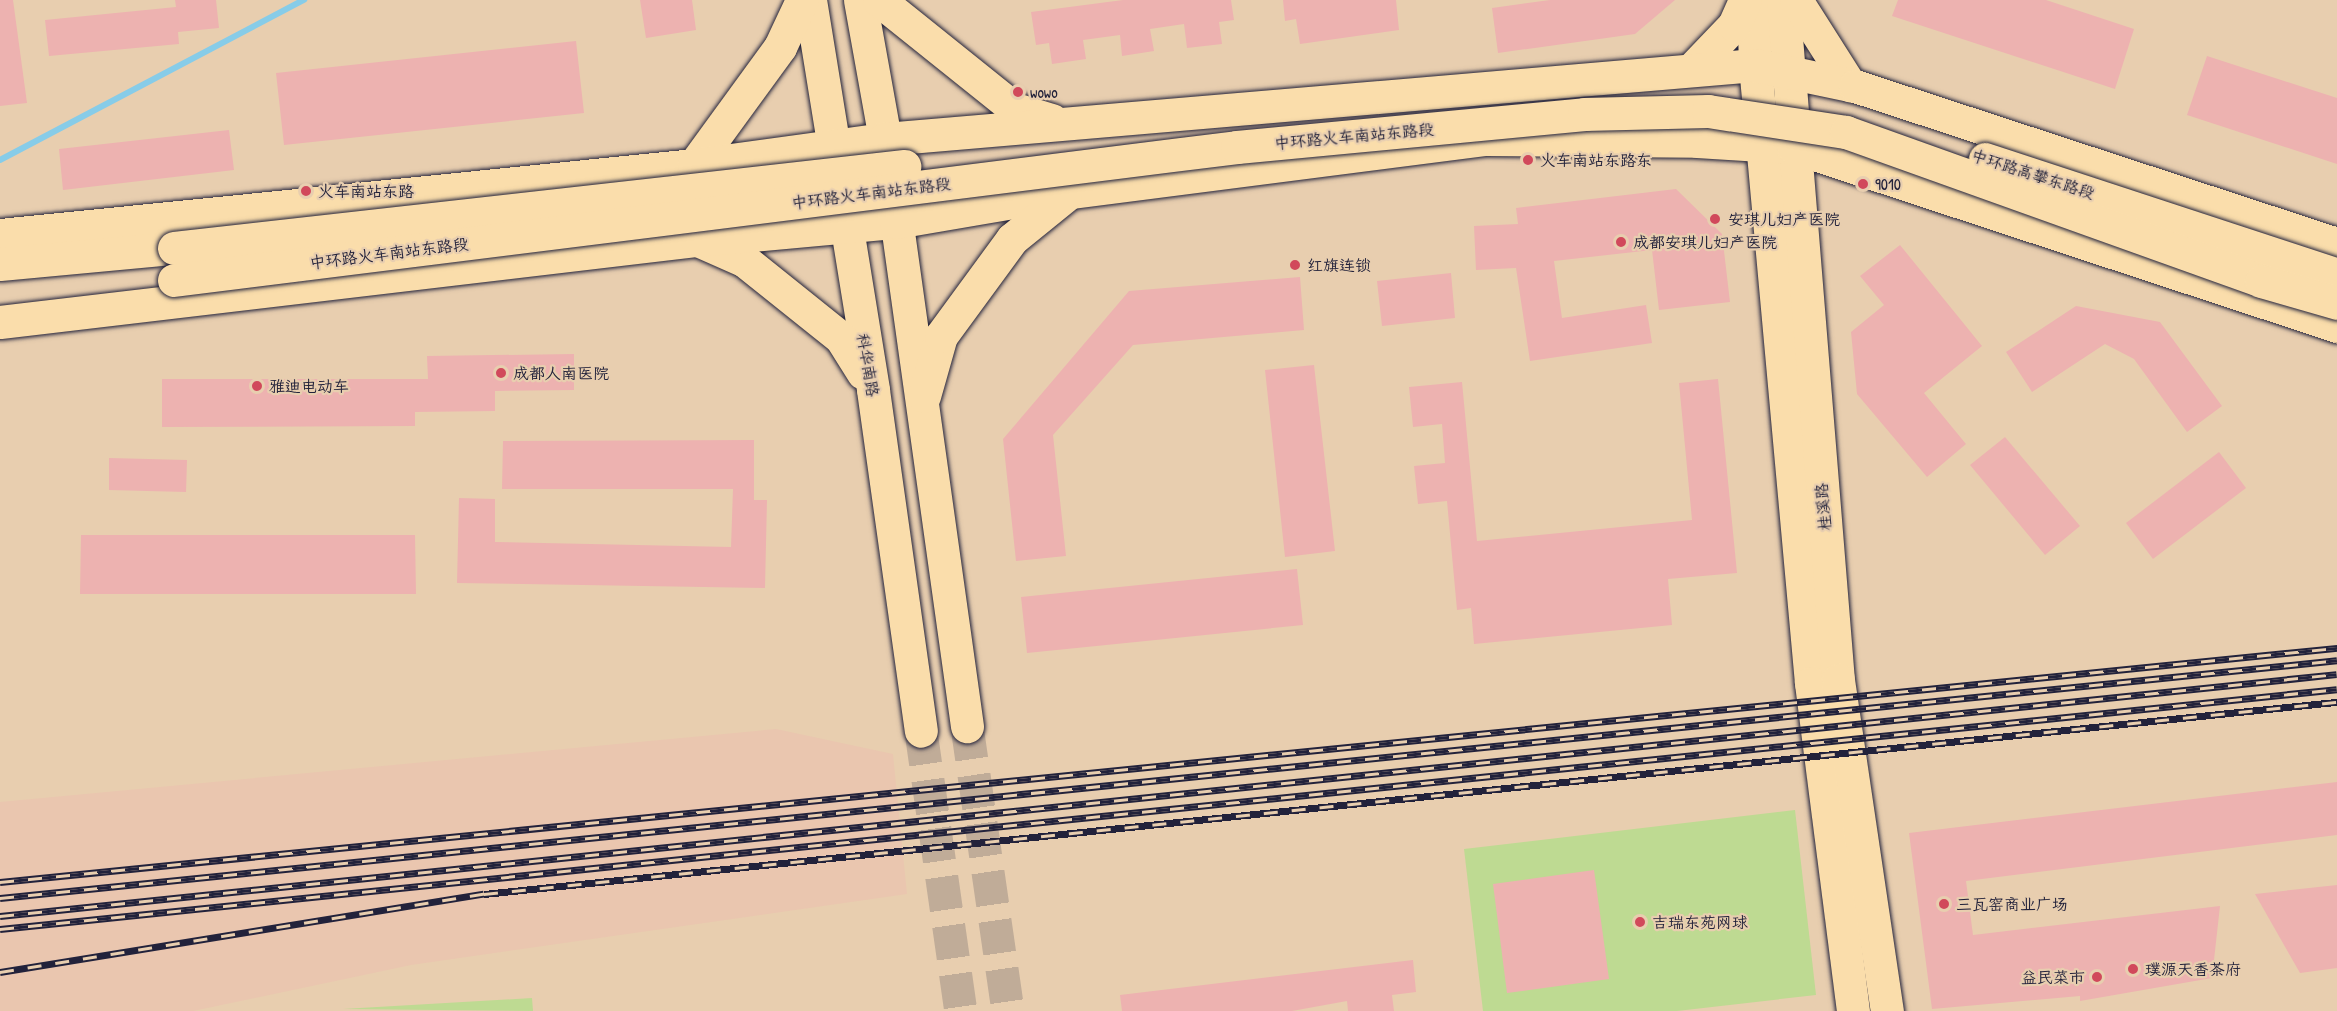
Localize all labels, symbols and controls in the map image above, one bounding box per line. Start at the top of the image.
place label: wowo [1030,82,1058,102]
marker: wowo [1011,85,1025,99]
street label: 中环路火车南站东路段 [1273,119,1435,153]
street label: 中环路高攀东路段 [1969,145,2097,203]
place label: 火车南站东路东 [1540,150,1652,170]
marker: 火车南站东路东 [1521,153,1535,167]
street label: 中环路火车南站东路段 [790,174,952,212]
place label: 9010 [1875,174,1901,194]
marker: 9010 [1856,177,1870,191]
place label: 火车南站东路 [318,181,414,201]
marker: 火车南站东路 [299,184,313,198]
place label: 安琪儿妇产医院 [1728,209,1840,229]
marker: 安琪儿妇产医院 [1706,210,1724,228]
place label: 成都安琪儿妇产医院 [1633,232,1777,252]
street label: 中环路火车南站东路段 [308,234,470,272]
marker: 成都安琪儿妇产医院 [1614,235,1628,249]
place label: 红旗连锁 [1307,255,1371,275]
marker: 红旗连锁 [1288,258,1302,272]
street label: 科华南路 [853,332,883,398]
place label: 成都人南医院 [513,363,609,383]
marker: 成都人南医院 [494,366,508,380]
place label: 雅迪电动车 [269,376,349,396]
marker: 雅迪电动车 [250,379,264,393]
street label: 桂溪路 [1811,482,1835,532]
place label: 三瓦窑商业广场 [1956,894,2068,914]
marker: 三瓦窑商业广场 [1937,897,1951,911]
place label: 吉瑞东苑网球 [1652,912,1748,932]
marker: 吉瑞东苑网球 [1633,915,1647,929]
place label: 璞源天香茶府 [2145,959,2241,979]
marker: 璞源天香茶府 [2126,962,2140,976]
place label: 益民菜市 [2021,967,2085,987]
marker: 益民菜市 [2090,970,2104,984]

